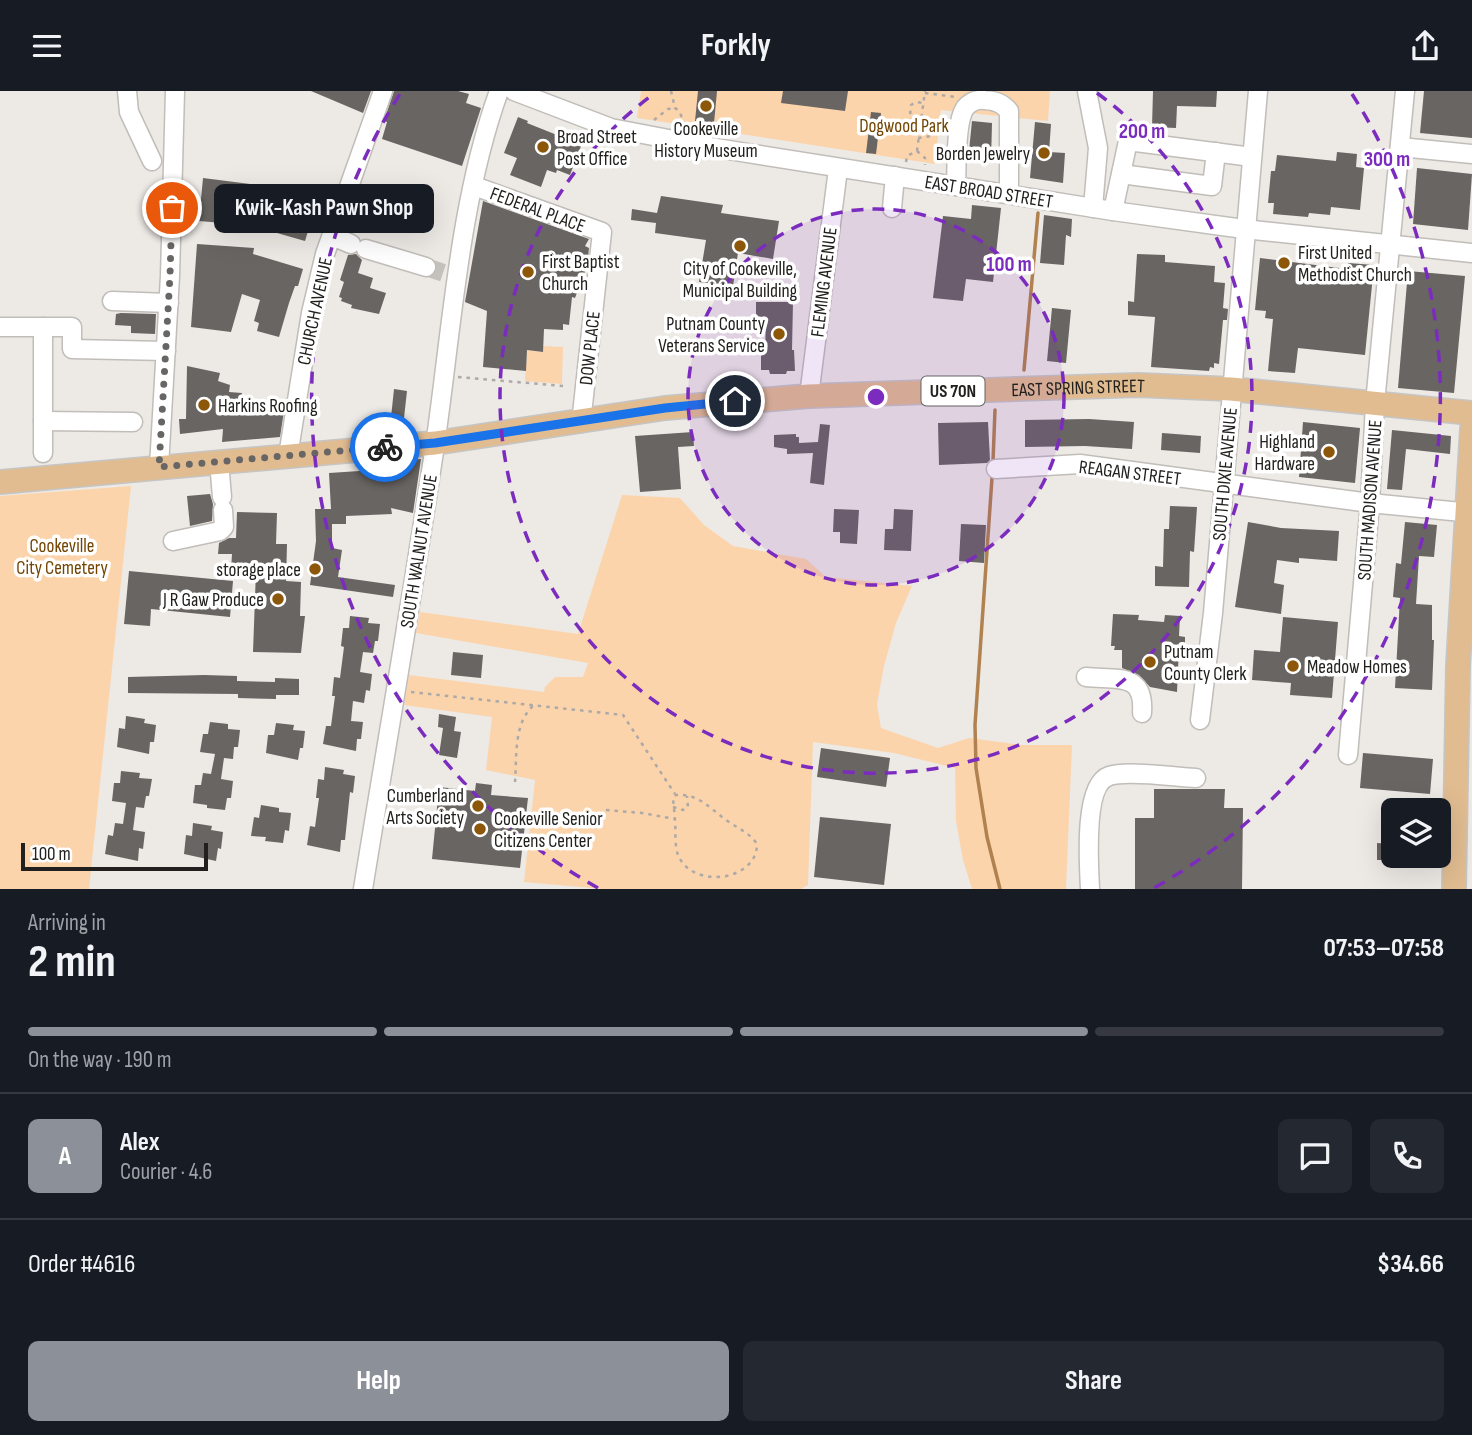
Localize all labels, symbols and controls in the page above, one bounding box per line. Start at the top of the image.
text: Forkly [701,26,771,65]
icon: menu [28,27,66,65]
icon: share [1406,27,1444,65]
marker: Cookeville History Museum [698,98,714,114]
park label: Dogwood Park [859,115,950,138]
place label: Cookeville History Museum [654,118,758,163]
text: 200 m [1119,119,1165,144]
place label: Broad Street Post Office [557,126,637,171]
marker: Broad Street Post Office [535,139,551,155]
place label: Borden Jewelry [936,143,1031,166]
marker: Borden Jewelry [1036,145,1052,161]
text: 300 m [1364,147,1410,172]
street label: EAST BROAD STREET [923,171,1055,214]
pin [142,178,202,238]
callout: Kwik-Kash Pawn Shop [214,183,434,233]
street label: FEDERAL PLACE [487,183,588,238]
icon: bag [153,189,191,227]
text: Kwik-Kash Pawn Shop [235,194,413,222]
street label: FLEMING AVENUE [806,226,843,338]
marker: City of Cookeville, Municipal Building [732,238,748,254]
place label: First United Methodist Church [1298,242,1412,287]
place label: First Baptist Church [542,251,620,296]
text: 100 m [986,252,1032,277]
street label: CHURCH AVENUE [293,255,338,367]
marker: First United Methodist Church [1276,255,1292,271]
place label: City of Cookeville, Municipal Building [683,258,798,303]
marker: First Baptist Church [520,264,536,280]
street label: DOW PLACE [575,310,606,386]
place label: Putnam County Veterans Service [658,313,766,358]
marker: Putnam County Veterans Service [771,326,787,342]
pin [705,371,765,431]
street label: EAST SPRING STREET [1011,375,1145,402]
road number: US 70N [922,377,984,405]
icon: home [716,382,754,420]
centre of rings [864,385,888,409]
place label: Harkins Roofing [218,395,318,418]
marker: Harkins Roofing [196,397,212,413]
street label: SOUTH DIXIE AVENUE [1208,406,1243,542]
courier [350,412,420,482]
street label: SOUTH MADISON AVENUE [1353,419,1388,581]
icon: bike [366,428,404,466]
place label: Highland Hardware [1254,431,1315,476]
marker: Highland Hardware [1321,444,1337,460]
street label: REAGAN STREET [1077,456,1182,491]
street label: SOUTH WALNUT AVENUE [396,473,443,630]
park label: Cookeville City Cemetery [16,535,108,580]
place label: storage place [216,559,301,582]
marker: storage place [307,561,323,577]
place label: J R Gaw Produce [162,589,264,612]
marker: J R Gaw Produce [270,591,286,607]
place label: Putnam County Clerk [1164,641,1247,686]
marker: Putnam County Clerk [1142,654,1158,670]
place label: Meadow Homes [1307,656,1407,679]
marker: Meadow Homes [1285,658,1301,674]
place label: Cumberland Arts Society [385,785,465,830]
marker: Cumberland Arts Society [470,798,486,814]
map controls [1381,798,1451,868]
button: layers [1381,798,1451,868]
place label: Cookeville Senior Citizens Center [494,808,603,853]
marker: Cookeville Senior Citizens Center [472,821,488,837]
scale bar [21,840,208,872]
text: 100 m [32,843,71,866]
text: Arriving in [28,909,106,937]
text: 07:53–07:58 [1323,933,1444,964]
text: 2 min [28,935,116,990]
text: On the way · 190 m [28,1046,171,1074]
button: chat [1278,1119,1352,1193]
button: phone [1370,1119,1444,1193]
text: Alex [120,1127,160,1158]
text: A [59,1141,71,1172]
text: Courier · 4.6 [120,1158,212,1186]
text: Order #4616 [28,1249,135,1280]
text: $34.66 [1377,1249,1444,1280]
button: Help [28,1341,729,1421]
button: Share [743,1341,1444,1421]

